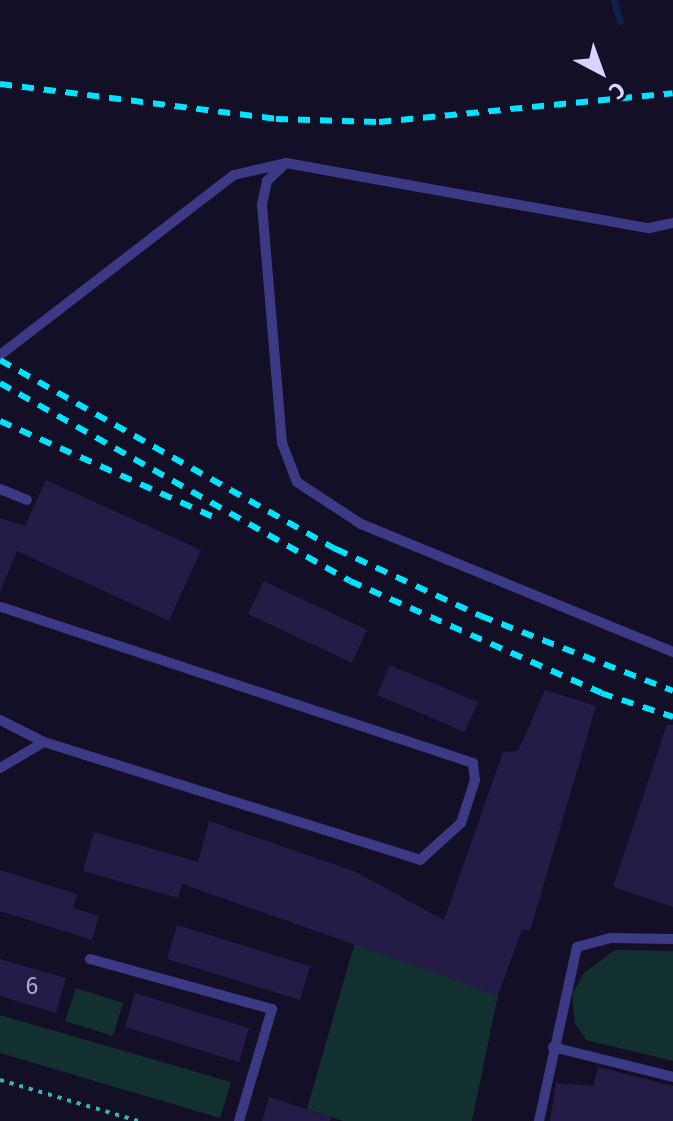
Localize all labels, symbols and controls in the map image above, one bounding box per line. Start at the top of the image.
north arrow [561,32,641,112]
text: С [603,76,631,105]
house number: 6 [26,973,38,1001]

